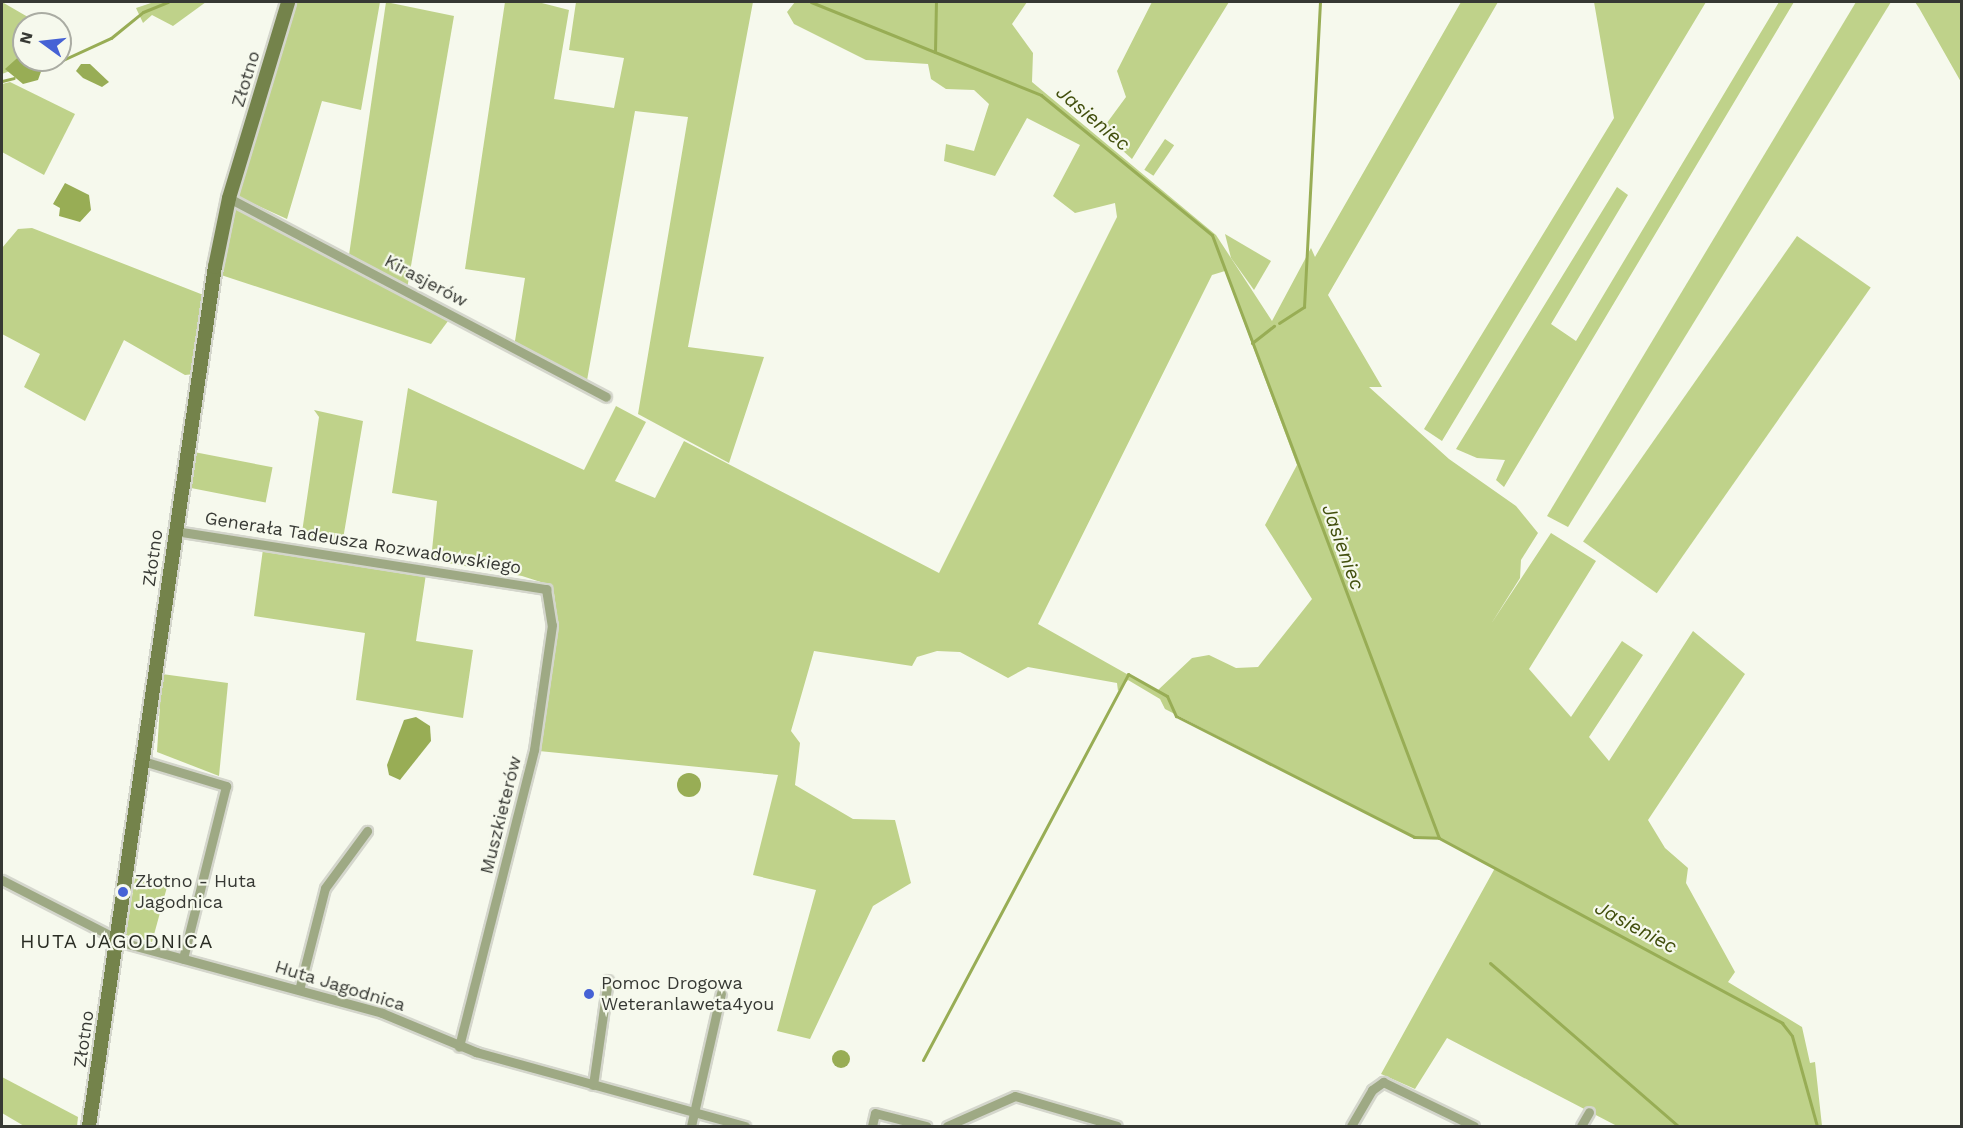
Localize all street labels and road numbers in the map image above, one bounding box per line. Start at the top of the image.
street label: Złotno [227,48,265,110]
street label: Kirasjerów [381,250,471,312]
street label: Generała Tadeusza Rozwadowskiego [203,507,523,579]
street label: Złotno [138,528,168,588]
street label: Muszkieterów [476,754,526,876]
street label: Huta Jagodnica [272,956,408,1016]
street label: Złotno [69,1009,99,1069]

